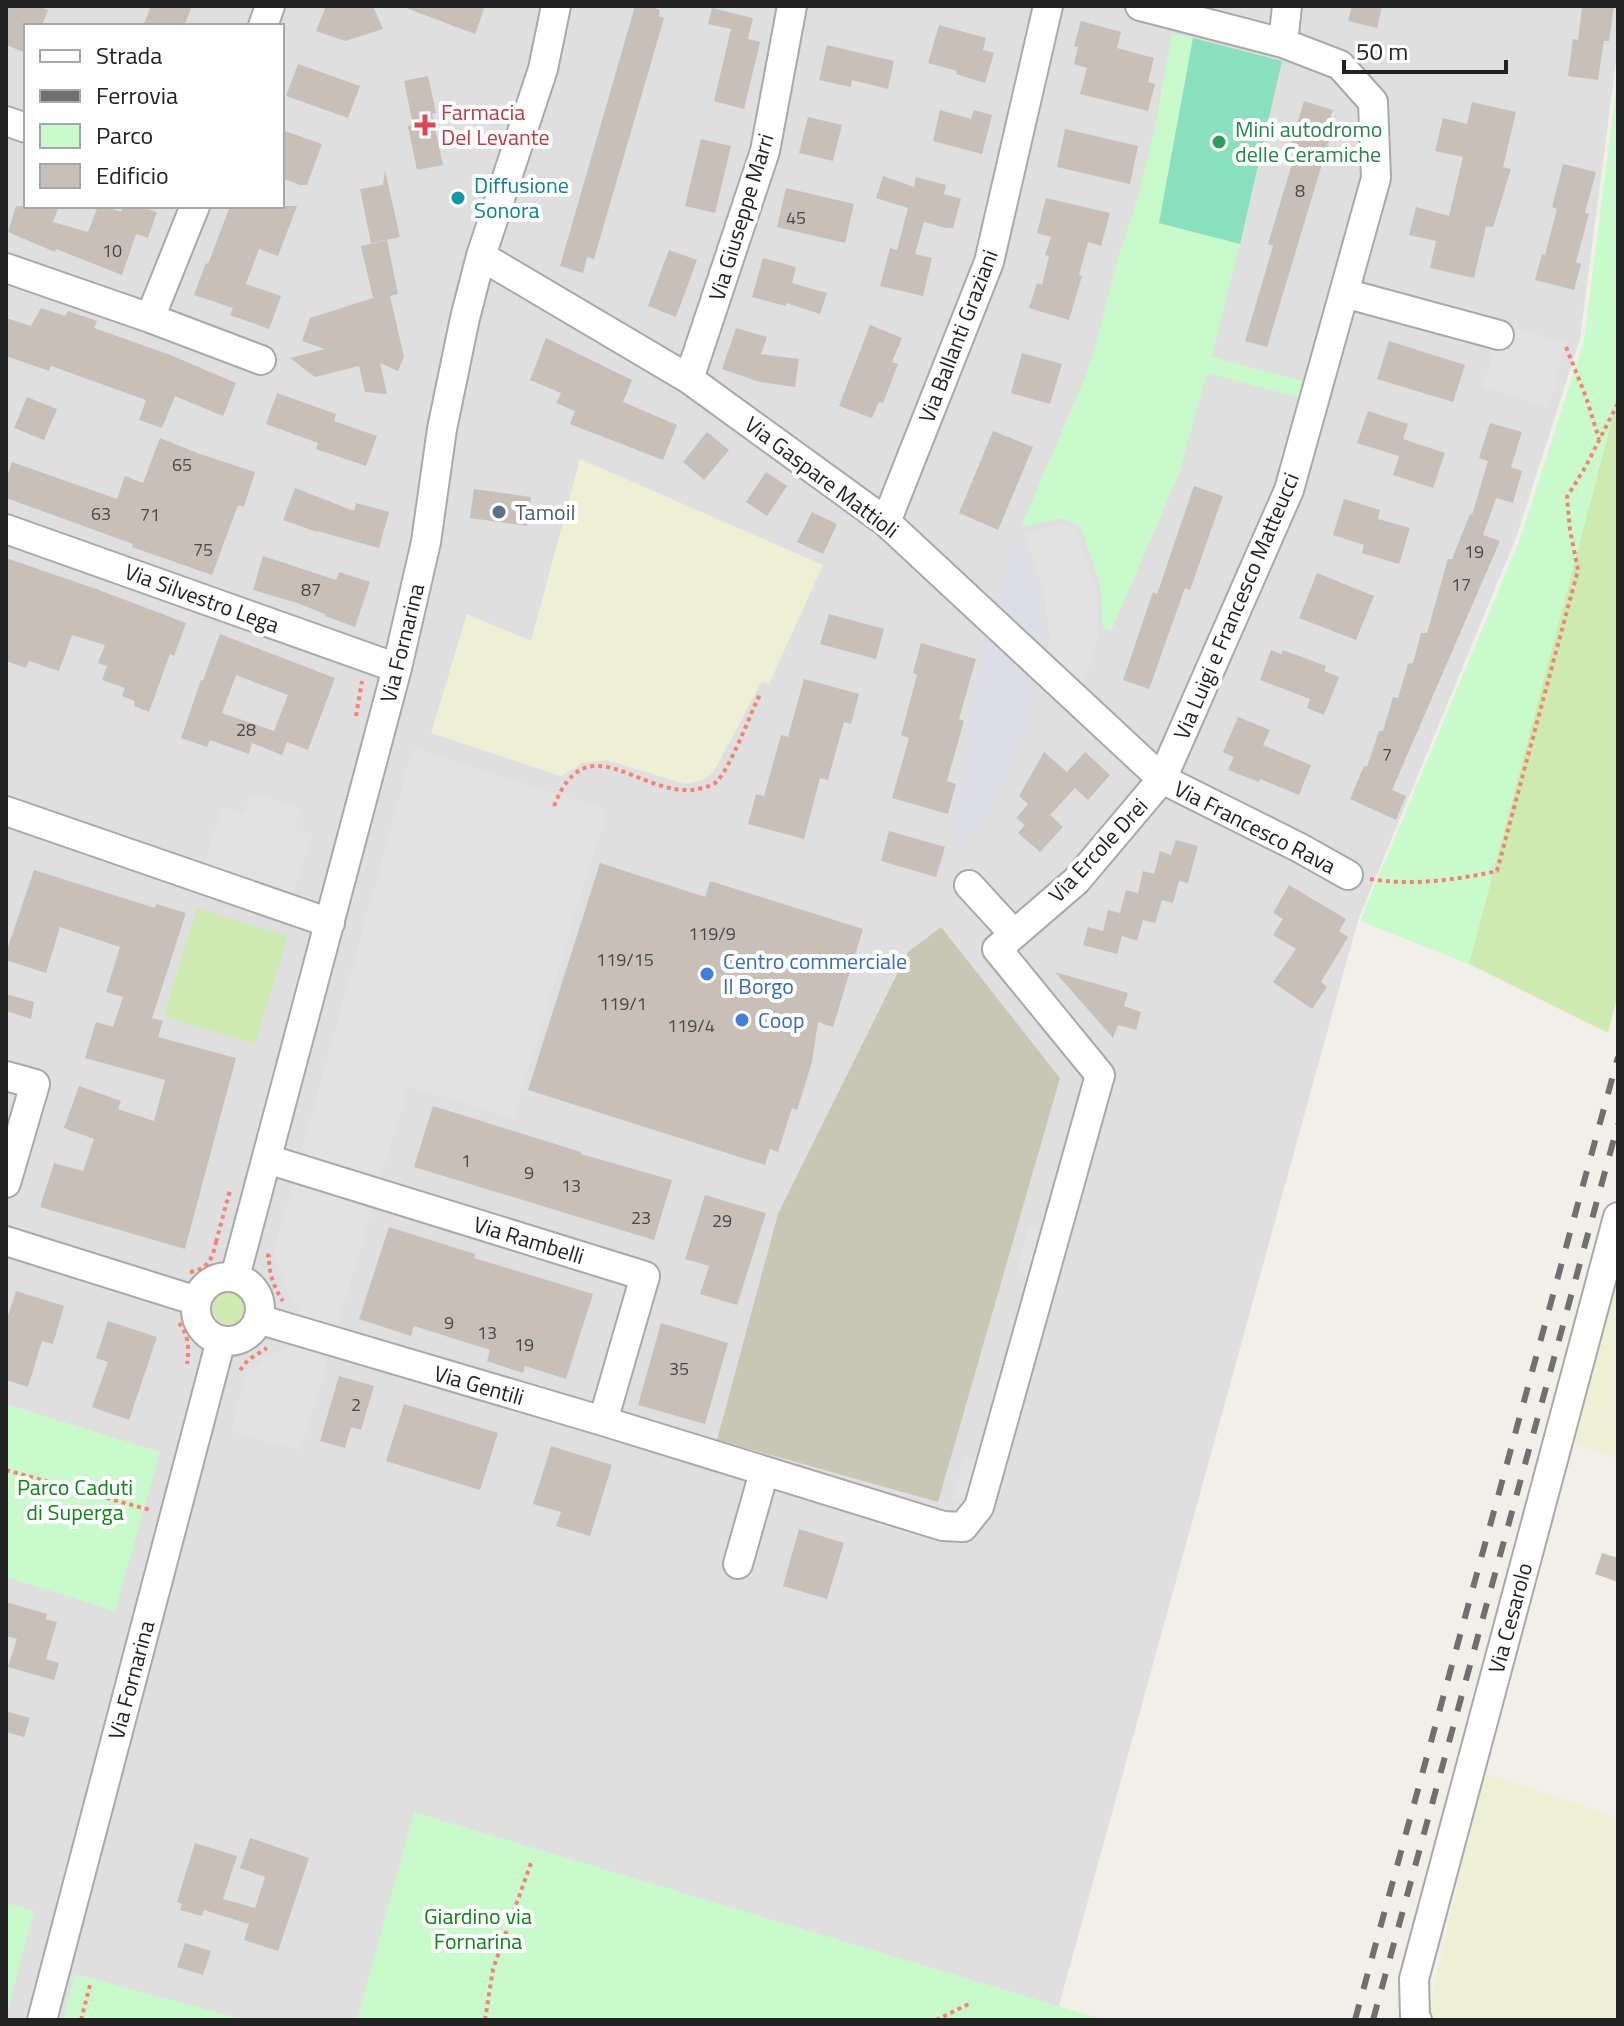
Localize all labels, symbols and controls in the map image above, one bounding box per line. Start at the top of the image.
legend [24,24,284,208]
scale bar [1344,24,1506,74]
text: 50 m [1356,33,1408,69]
text: Strada [96,37,162,73]
text: Ferrovia [96,77,178,113]
place label: Farmacia Del Levante [441,95,550,154]
place label: Mini autodromo delle Ceramiche [1235,112,1382,171]
marker: Farmacia Del Levante [416,116,434,134]
text: Parco [96,117,153,153]
street label: Via Giuseppe Marri [699,129,783,305]
marker: Mini autodromo delle Ceramiche [1210,133,1228,151]
text: Edificio [96,157,169,193]
place label: Diffusione Sonora [474,168,569,227]
house number: 8 [1295,177,1305,204]
marker: Diffusione Sonora [449,189,467,207]
house number: 45 [786,204,806,231]
house number: 10 [102,237,122,264]
street label: Via Ballanti Graziani [909,244,1007,428]
street label: Via Gaspare Mattioli [738,408,906,546]
house number: 65 [172,451,192,478]
street label: Via Luigi e Francesco Matteucci [1164,467,1308,745]
place label: Tamoil [515,495,576,529]
house number: 63 [91,500,111,527]
house number: 71 [140,501,160,528]
marker: Tamoil [490,503,508,521]
house number: 75 [193,536,213,563]
house number: 19 [1464,538,1484,565]
street label: Via Silvestro Lega [120,554,284,642]
house number: 17 [1451,571,1471,598]
house number: 87 [301,576,321,603]
street label: Via Fornarina [371,580,433,706]
house number: 28 [236,716,256,743]
house number: 7 [1382,741,1392,768]
street label: Via Francesco Rava [1168,772,1342,882]
street label: Via Ercole Drei [1040,790,1156,910]
house number: 119/9 [688,920,736,947]
place label: Centro commerciale Il Borgo [723,944,907,1003]
house number: 119/15 [596,946,654,973]
marker: Centro commerciale Il Borgo [698,965,716,983]
house number: 119/1 [599,990,647,1017]
place label: Coop [758,1003,805,1037]
marker: Coop [733,1011,751,1029]
house number: 119/4 [667,1012,715,1039]
house number: 1 [461,1147,471,1174]
house number: 9 [524,1159,534,1186]
house number: 13 [561,1172,581,1199]
house number: 23 [631,1204,651,1231]
street label: Via Rambelli [469,1207,589,1273]
house number: 29 [712,1207,732,1234]
house number: 9 [444,1309,454,1336]
house number: 13 [477,1319,497,1346]
house number: 19 [514,1331,534,1358]
house number: 35 [669,1355,689,1382]
street label: Via Gentili [430,1356,528,1414]
house number: 2 [351,1391,361,1418]
park label: Parco Caduti di Superga [17,1470,133,1529]
street label: Via Cesarolo [1479,1559,1541,1677]
street label: Via Fornarina [99,1617,163,1743]
park label: Giardino via Fornarina [424,1899,532,1958]

